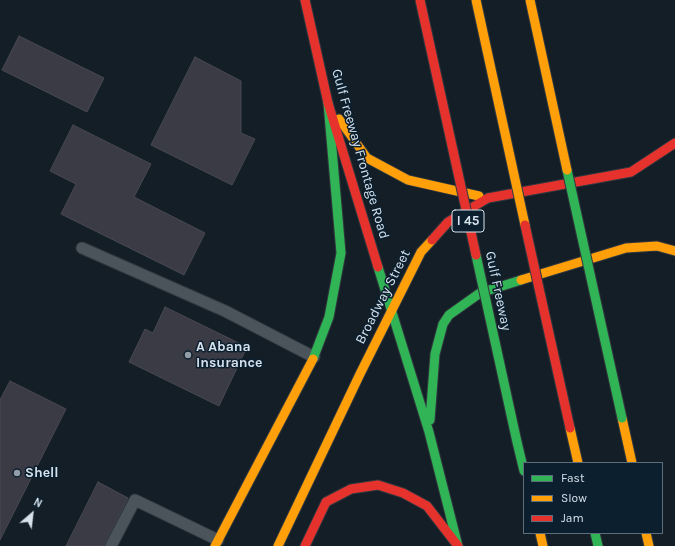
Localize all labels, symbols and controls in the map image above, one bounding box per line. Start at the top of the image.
street label: Gulf Freeway Frontage Road [328,67,392,241]
road number: I 45 [452,210,484,232]
street label: Broadway Street [352,247,414,347]
street label: Gulf Freeway [481,250,515,332]
place label: A Abana Insurance [196,339,262,372]
marker: A Abana Insurance [183,350,193,360]
legend [523,462,663,534]
place label: Shell [25,465,59,481]
marker: Shell [12,468,22,478]
text: Fast [561,471,584,485]
text: Slow [561,491,587,505]
north arrow [12,494,52,534]
text: N [31,495,44,511]
text: Jam [561,511,584,525]

